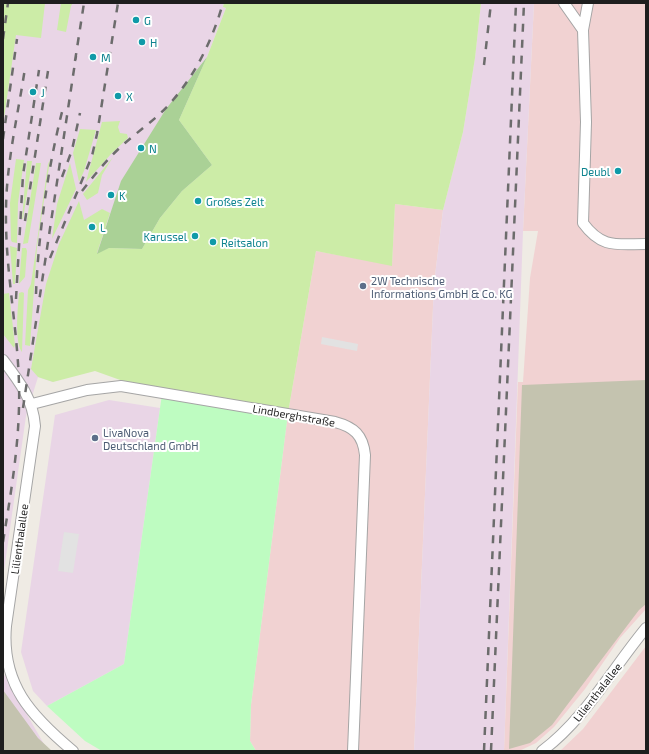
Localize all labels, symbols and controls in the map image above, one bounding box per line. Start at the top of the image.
place label: G [144,14,151,27]
marker: G [131,15,141,25]
place label: H [150,36,157,49]
marker: H [137,37,147,47]
place label: M [101,51,111,64]
marker: M [88,52,98,62]
place label: J [41,86,45,99]
marker: J [28,87,38,97]
place label: X [126,90,133,103]
marker: X [113,91,123,101]
place label: N [149,142,157,155]
marker: N [136,143,146,153]
place label: Deubl [581,165,611,178]
marker: Deubl [613,166,623,176]
place label: K [119,189,126,202]
marker: K [106,190,116,200]
place label: Großes Zelt [206,195,264,208]
marker: Großes Zelt [193,196,203,206]
place label: L [100,221,106,234]
marker: L [87,222,97,232]
place label: Karussel [143,230,188,243]
marker: Karussel [190,231,200,241]
place label: Reitsalon [221,236,268,249]
marker: Reitsalon [208,237,218,247]
place label: 2W Technische Informations GmbH & Co. KG [371,274,513,300]
marker: 2W Technische Informations GmbH & Co. KG [358,281,368,291]
street label: Lindberghstraße [252,401,336,429]
place label: LivaNova Deutschland GmbH [103,426,199,452]
marker: LivaNova Deutschland GmbH [90,433,100,443]
street label: Lilienthalallee [8,503,30,575]
street label: Lilienthalallee [570,660,624,724]

